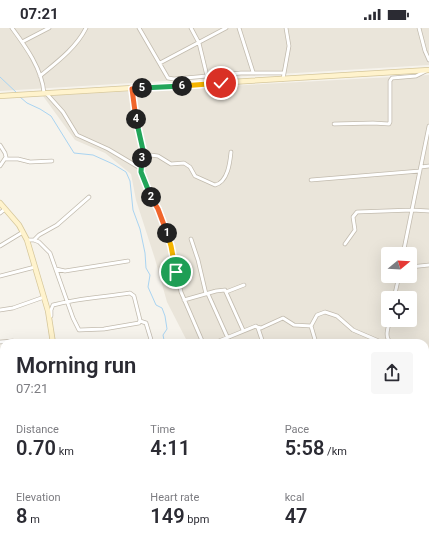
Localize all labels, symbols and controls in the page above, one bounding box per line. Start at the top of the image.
text: 07:21 [20,5,59,23]
pin [204,66,238,100]
icon: check [210,72,232,94]
pin: 6 [172,76,192,96]
pin: 5 [132,78,152,98]
text: 6 [179,79,185,92]
text: 5 [139,81,145,94]
pin: 4 [126,109,146,129]
text: 4 [133,112,139,125]
pin: 3 [132,148,152,168]
text: 3 [139,151,145,164]
pin: 2 [141,187,161,207]
text: 2 [148,190,154,203]
pin: 1 [157,223,177,243]
text: 1 [164,226,170,239]
north arrow [381,247,417,283]
map controls [381,247,417,327]
pin [159,255,193,289]
icon: arrive [165,261,187,283]
button: locate [381,291,417,327]
button: share [371,352,413,394]
text: Morning run [16,353,136,378]
text: 07:21 [16,381,48,396]
text: Distance [16,423,59,436]
text: Time [150,423,175,436]
text: Pace [285,423,309,436]
text: 0.70 [16,436,56,460]
text: 4:11 [150,436,190,460]
text: 5:58 [285,436,324,460]
text: km [56,445,74,458]
text: /km [324,445,347,458]
text: Elevation [16,491,61,504]
text: Heart rate [150,491,199,504]
text: kcal [285,491,305,504]
text: 8 [16,504,27,528]
text: 149 [150,504,185,528]
text: 47 [285,504,308,528]
text: m [27,513,40,526]
text: bpm [185,513,209,526]

